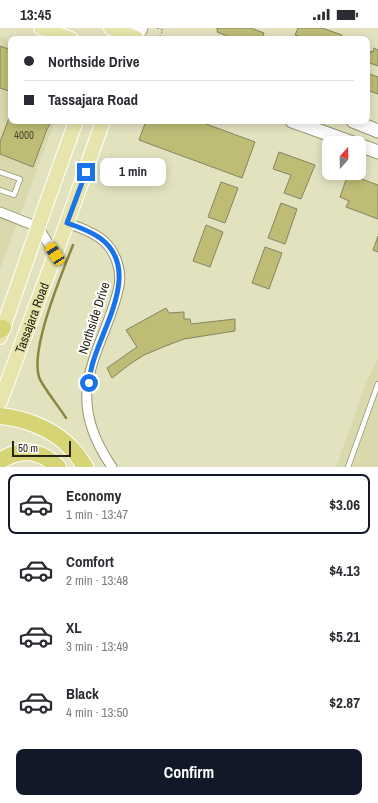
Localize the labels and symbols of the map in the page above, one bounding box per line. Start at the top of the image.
house number: 4000 [14,128,34,142]
north arrow [322,136,366,180]
callout: 1 min [100,158,166,186]
route end [77,163,95,181]
car [43,241,67,267]
street label: Tassajara Road [11,280,53,356]
street label: Northside Drive [74,280,114,356]
route start [80,374,98,392]
scale bar [12,439,71,458]

